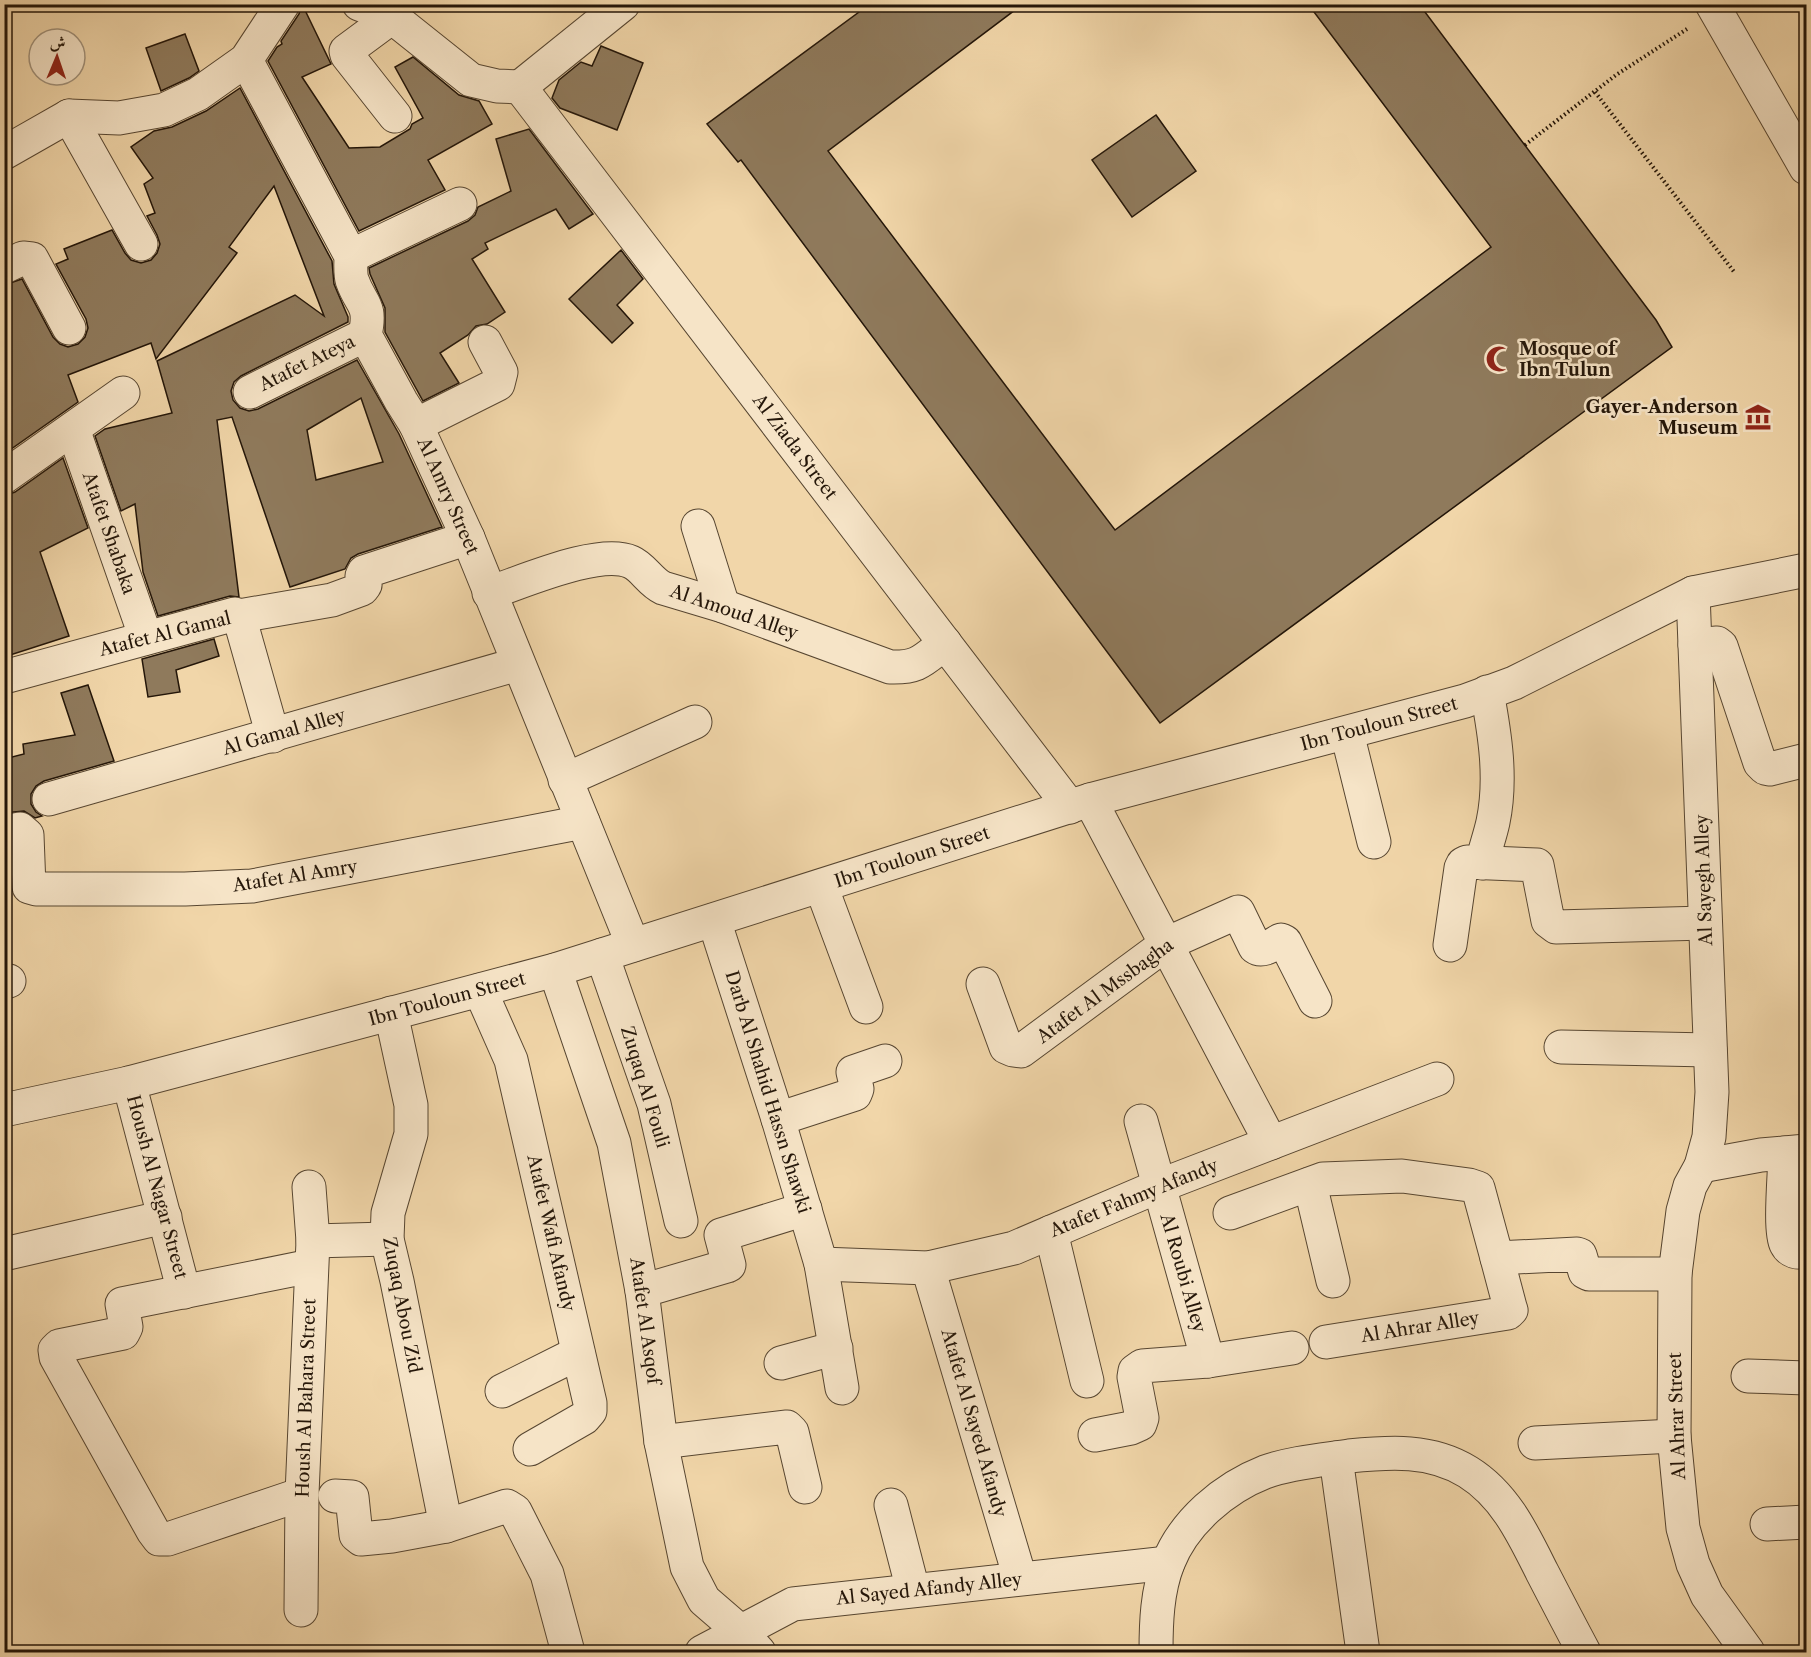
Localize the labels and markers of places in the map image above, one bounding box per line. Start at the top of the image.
place label: Mosque of Ibn Tulun [1519,338,1618,381]
mosque icon: Mosque of Ibn Tulun [1484,344,1514,374]
place label: Gayer-Anderson Museum [1585,396,1739,439]
museum icon: Gayer-Anderson Museum [1743,402,1773,432]

